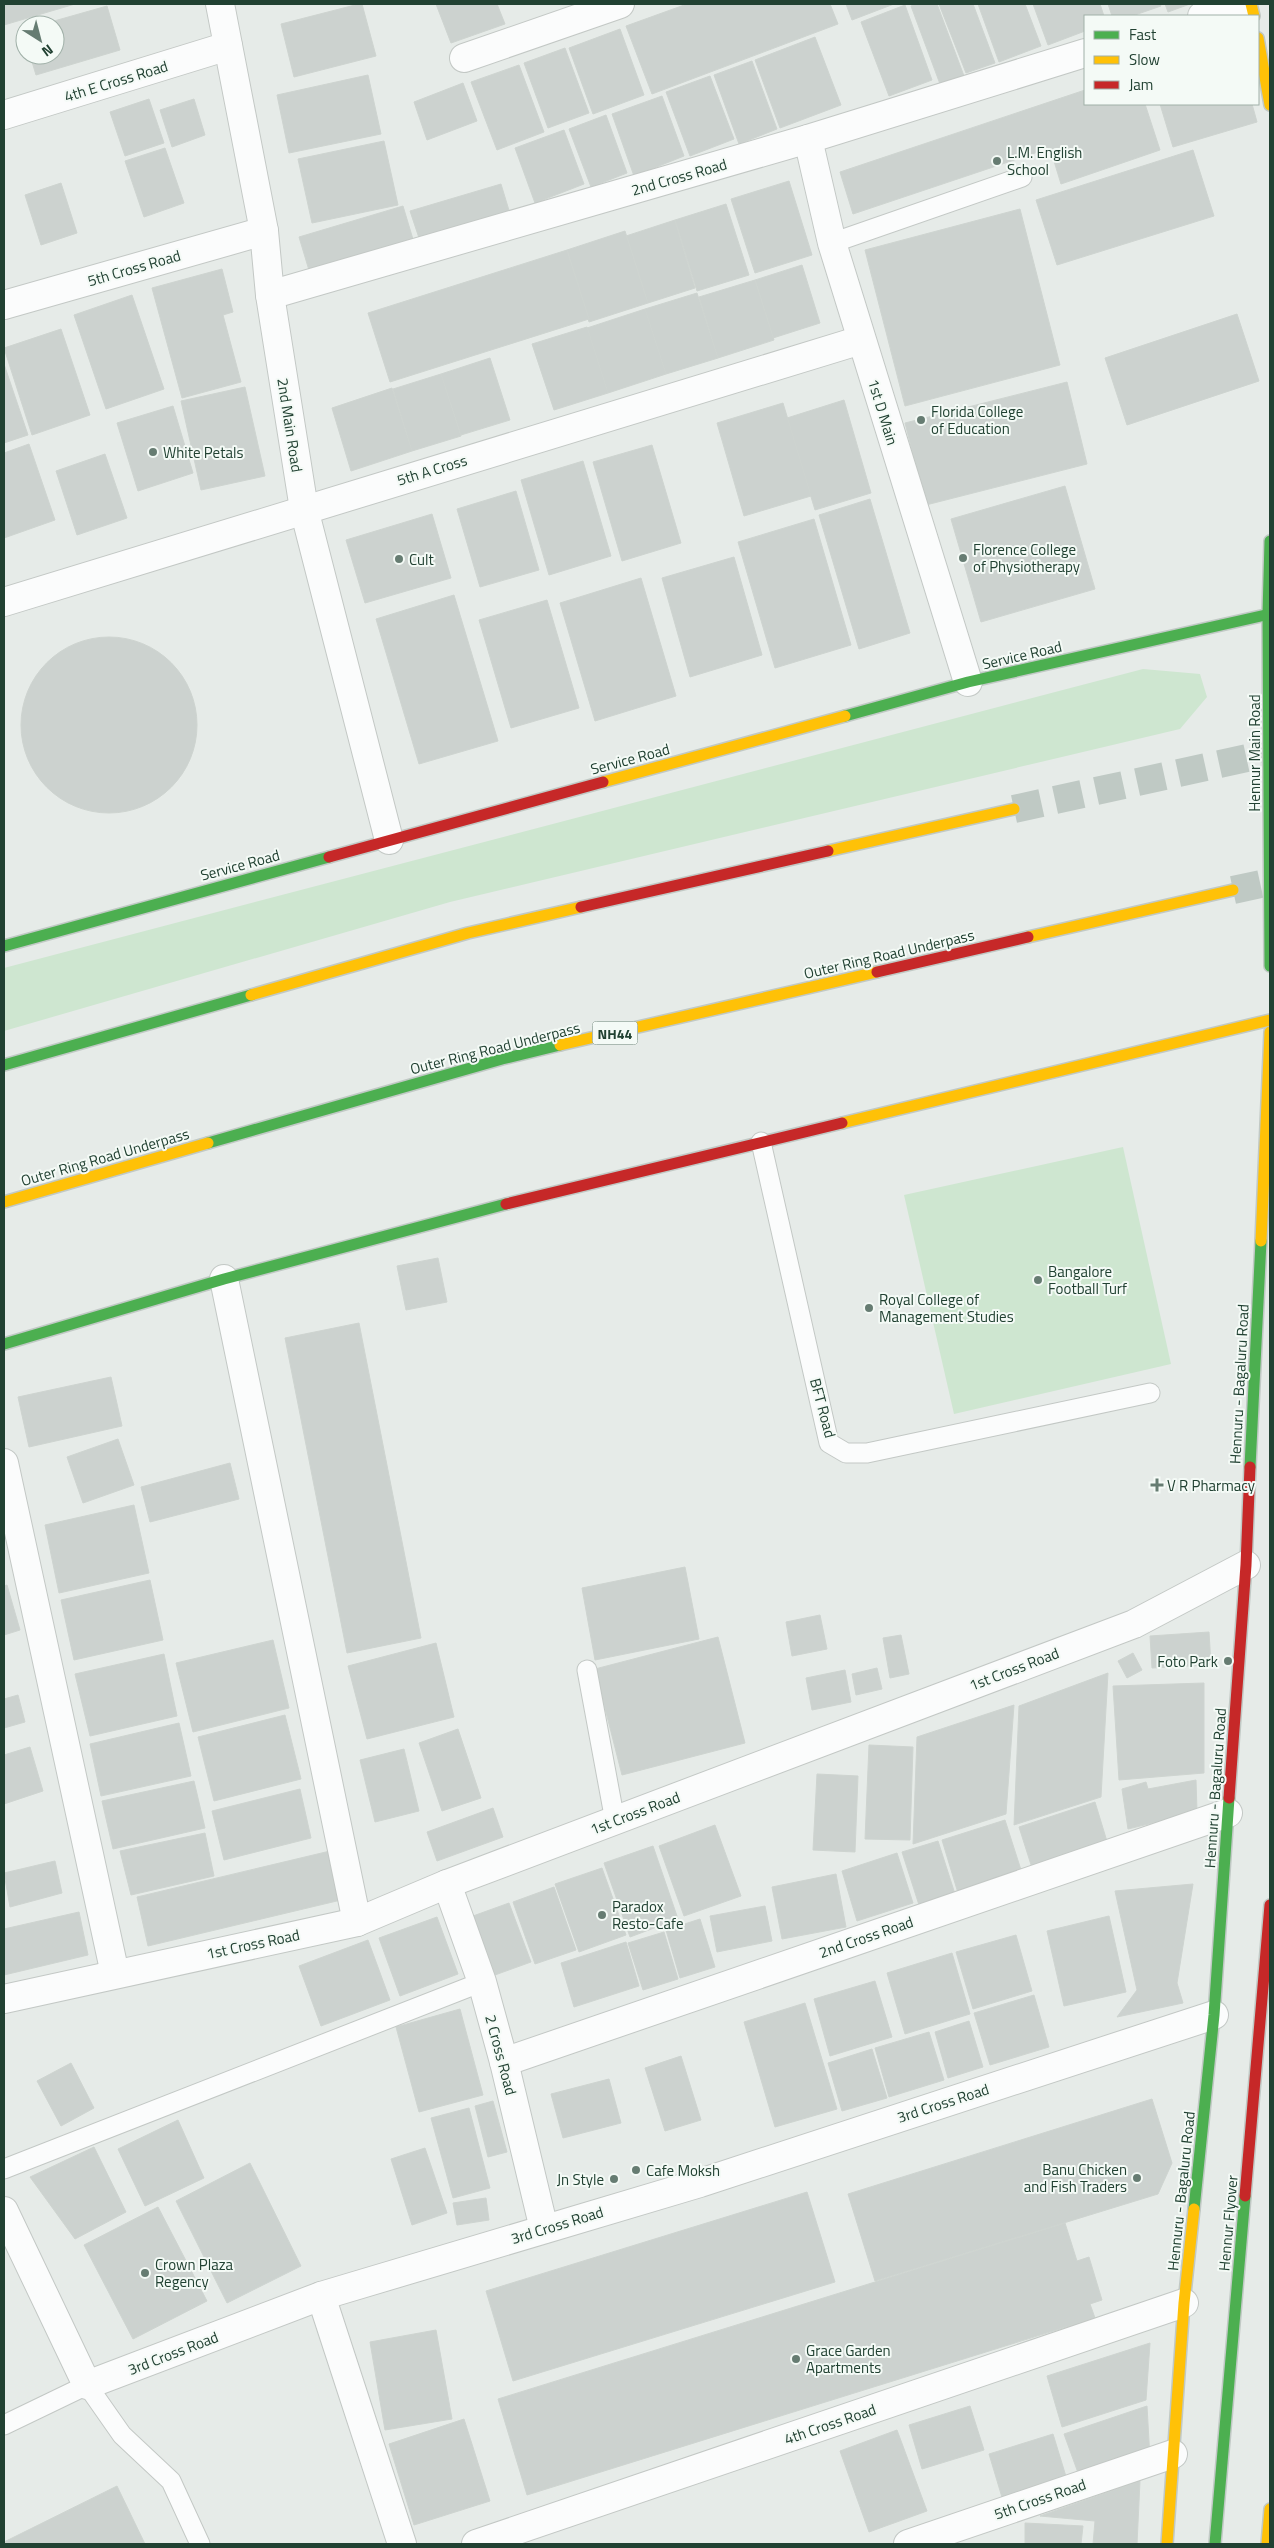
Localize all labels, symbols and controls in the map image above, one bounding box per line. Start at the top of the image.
north arrow [15,15,65,65]
legend [1084,15,1259,105]
text: Fast [1129,23,1157,46]
text: N [38,40,58,62]
text: Slow [1129,48,1160,71]
street label: 4th E Cross Road [61,54,171,108]
text: Jam [1129,73,1153,96]
place label: L.M. English School [1007,141,1082,181]
street label: 2nd Cross Road [628,152,730,202]
marker: L.M. English School [991,155,1003,167]
street label: 5th Cross Road [85,244,183,292]
street label: 2nd Main Road [271,376,309,474]
street label: 1st D Main [862,376,904,448]
place label: Florida College of Education [931,400,1023,440]
marker: Florida College of Education [915,414,927,426]
place label: White Petals [163,441,243,464]
marker: White Petals [147,446,159,458]
street label: 5th A Cross [394,448,470,492]
place label: Florence College of Physiotherapy [973,538,1080,578]
place label: Cult [409,548,434,571]
marker: Florence College of Physiotherapy [957,552,969,564]
marker: Cult [393,553,405,565]
street label: Service Road [980,635,1064,675]
street label: Hennur Main Road [1243,694,1266,812]
street label: Service Road [588,737,672,781]
street label: Service Road [198,843,282,887]
street label: Outer Ring Road Underpass [801,923,977,985]
street label: Outer Ring Road Underpass [408,1016,582,1080]
road number: NH44 [592,1021,638,1044]
street label: Outer Ring Road Underpass [18,1122,192,1192]
place label: Bangalore Football Turf [1048,1260,1127,1300]
marker: Bangalore Football Turf [1032,1274,1044,1286]
place label: Royal College of Management Studies [879,1288,1014,1328]
marker: Royal College of Management Studies [863,1302,875,1314]
street label: Hennuru - Bagaluru Road [1223,1303,1255,1465]
street label: BFT Road [804,1376,842,1440]
place label: V R Pharmacy [1167,1474,1255,1497]
marker: V R Pharmacy [1151,1479,1163,1491]
street label: 1st Cross Road [966,1641,1062,1697]
place label: Foto Park [1157,1650,1218,1673]
marker: Foto Park [1222,1655,1234,1667]
street label: Hennuru - Bagaluru Road [1198,1707,1232,1869]
street label: 1st Cross Road [587,1785,683,1841]
place label: Paradox Resto-Cafe [612,1895,684,1935]
marker: Paradox Resto-Cafe [596,1909,608,1921]
street label: 2nd Cross Road [816,1910,916,1964]
street label: 1st Cross Road [204,1923,302,1965]
street label: 2 Cross Road [479,2012,523,2098]
street label: 3rd Cross Road [894,2077,992,2129]
street label: Hennuru - Bagaluru Road [1161,2110,1201,2272]
place label: Banu Chicken and Fish Traders [1024,2158,1127,2198]
place label: Cafe Moksh [646,2159,720,2182]
marker: Cafe Moksh [630,2164,642,2176]
place label: Jn Style [557,2168,604,2191]
marker: Banu Chicken and Fish Traders [1131,2172,1143,2184]
marker: Jn Style [608,2173,620,2185]
street label: Hennur Flyover [1212,2174,1244,2272]
street label: 3rd Cross Road [508,2200,606,2250]
place label: Crown Plaza Regency [155,2253,233,2293]
marker: Crown Plaza Regency [139,2267,151,2279]
street label: 3rd Cross Road [124,2325,222,2381]
place label: Grace Garden Apartments [806,2339,891,2379]
marker: Grace Garden Apartments [790,2353,802,2365]
street label: 4th Cross Road [781,2398,879,2450]
street label: 5th Cross Road [991,2473,1089,2525]

